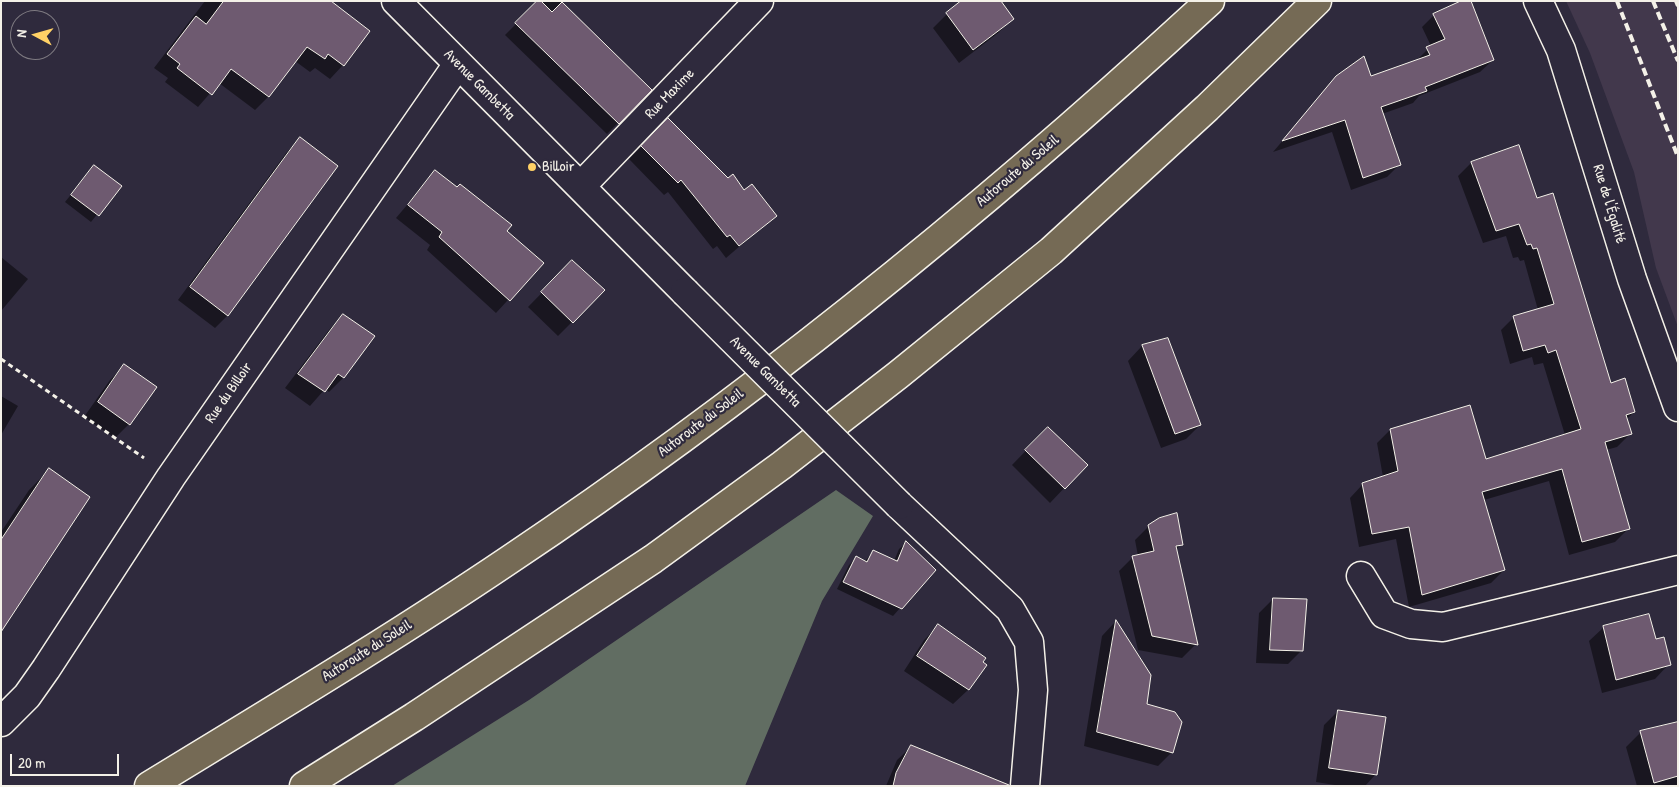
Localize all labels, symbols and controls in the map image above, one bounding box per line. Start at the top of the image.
north arrow [10,10,60,60]
text: N [11,29,30,38]
street label: Avenue Gambetta [440,46,518,124]
street label: Rue Maxime [642,65,698,123]
street label: Autoroute du Soleil [973,131,1063,211]
place label: Billoir [542,158,575,176]
marker: Billoir [526,161,538,173]
street label: Rue de l'Égalité [1588,162,1630,246]
street label: Avenue Gambetta [726,333,804,411]
street label: Rue du Billoir [202,359,256,427]
street label: Autoroute du Soleil [655,385,747,461]
street label: Autoroute du Soleil [319,616,415,686]
scale bar [12,744,121,776]
text: 20 m [18,752,45,773]

